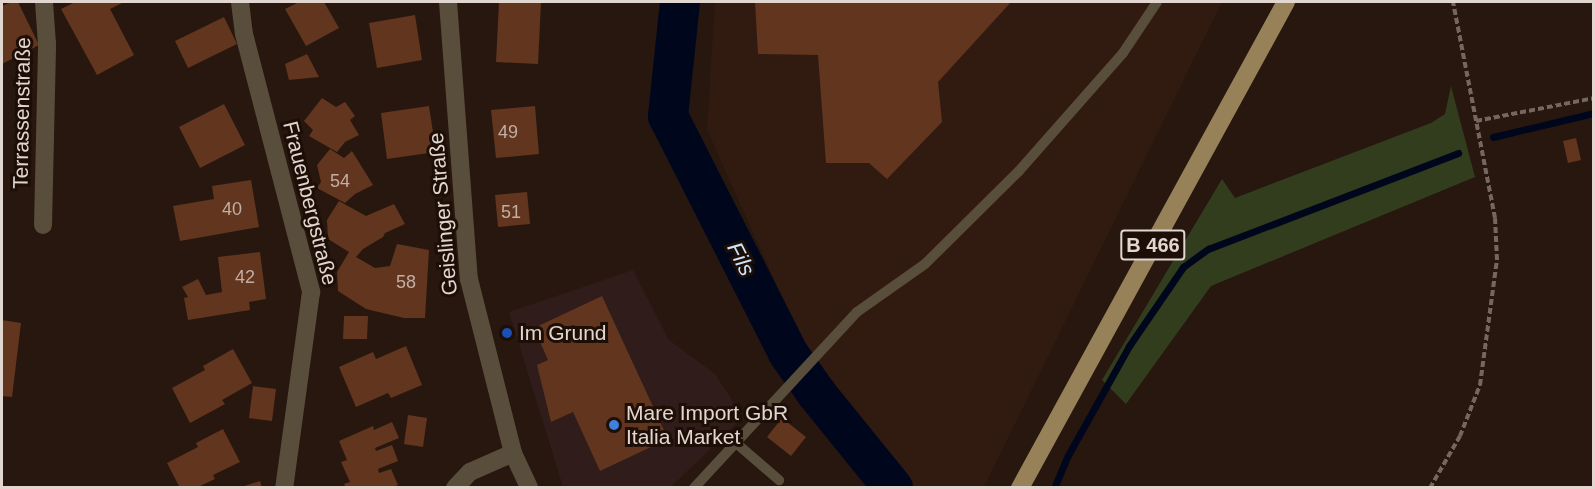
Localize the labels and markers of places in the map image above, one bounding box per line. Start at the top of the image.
place label: Im Grund [519,320,607,346]
marker: Im Grund [500,326,514,340]
place label: Mare Import GbR Italia Market [626,400,788,450]
marker: Mare Import GbR Italia Market [607,418,621,432]

